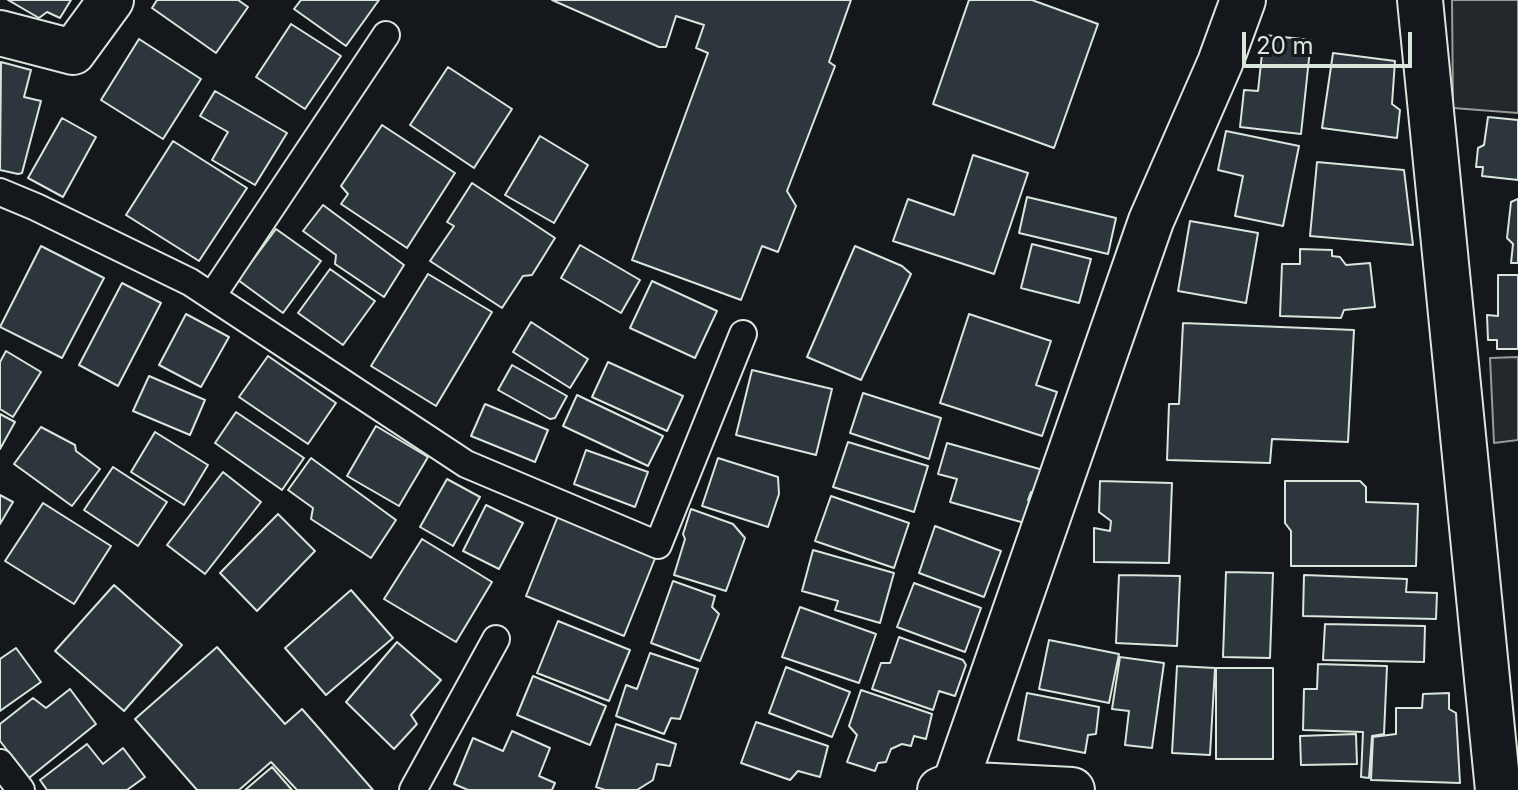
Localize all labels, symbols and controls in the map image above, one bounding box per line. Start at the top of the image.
scale bar [1246,16,1416,66]
text: 20 m [1256,31,1314,60]

